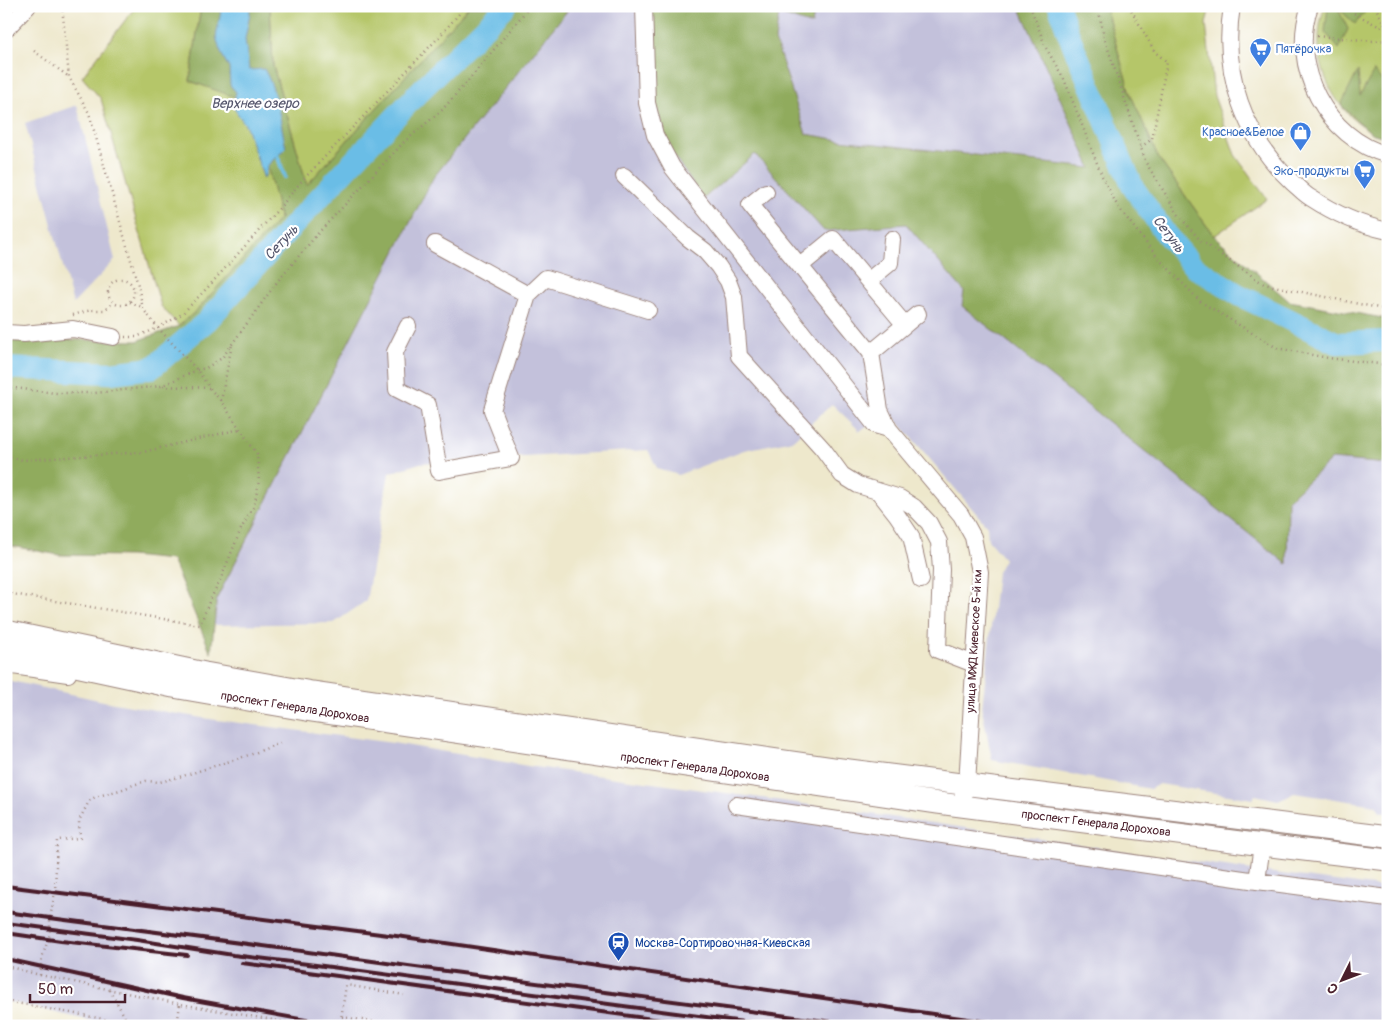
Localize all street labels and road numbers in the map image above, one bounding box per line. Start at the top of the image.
street label: улица МЖД Киевское 5-й км [963,569,986,714]
street label: проспект Генерала Дорохова [220,688,371,727]
street label: проспект Генерала Дорохова [620,750,771,785]
street label: проспект Генерала Дорохова [1021,807,1172,840]

